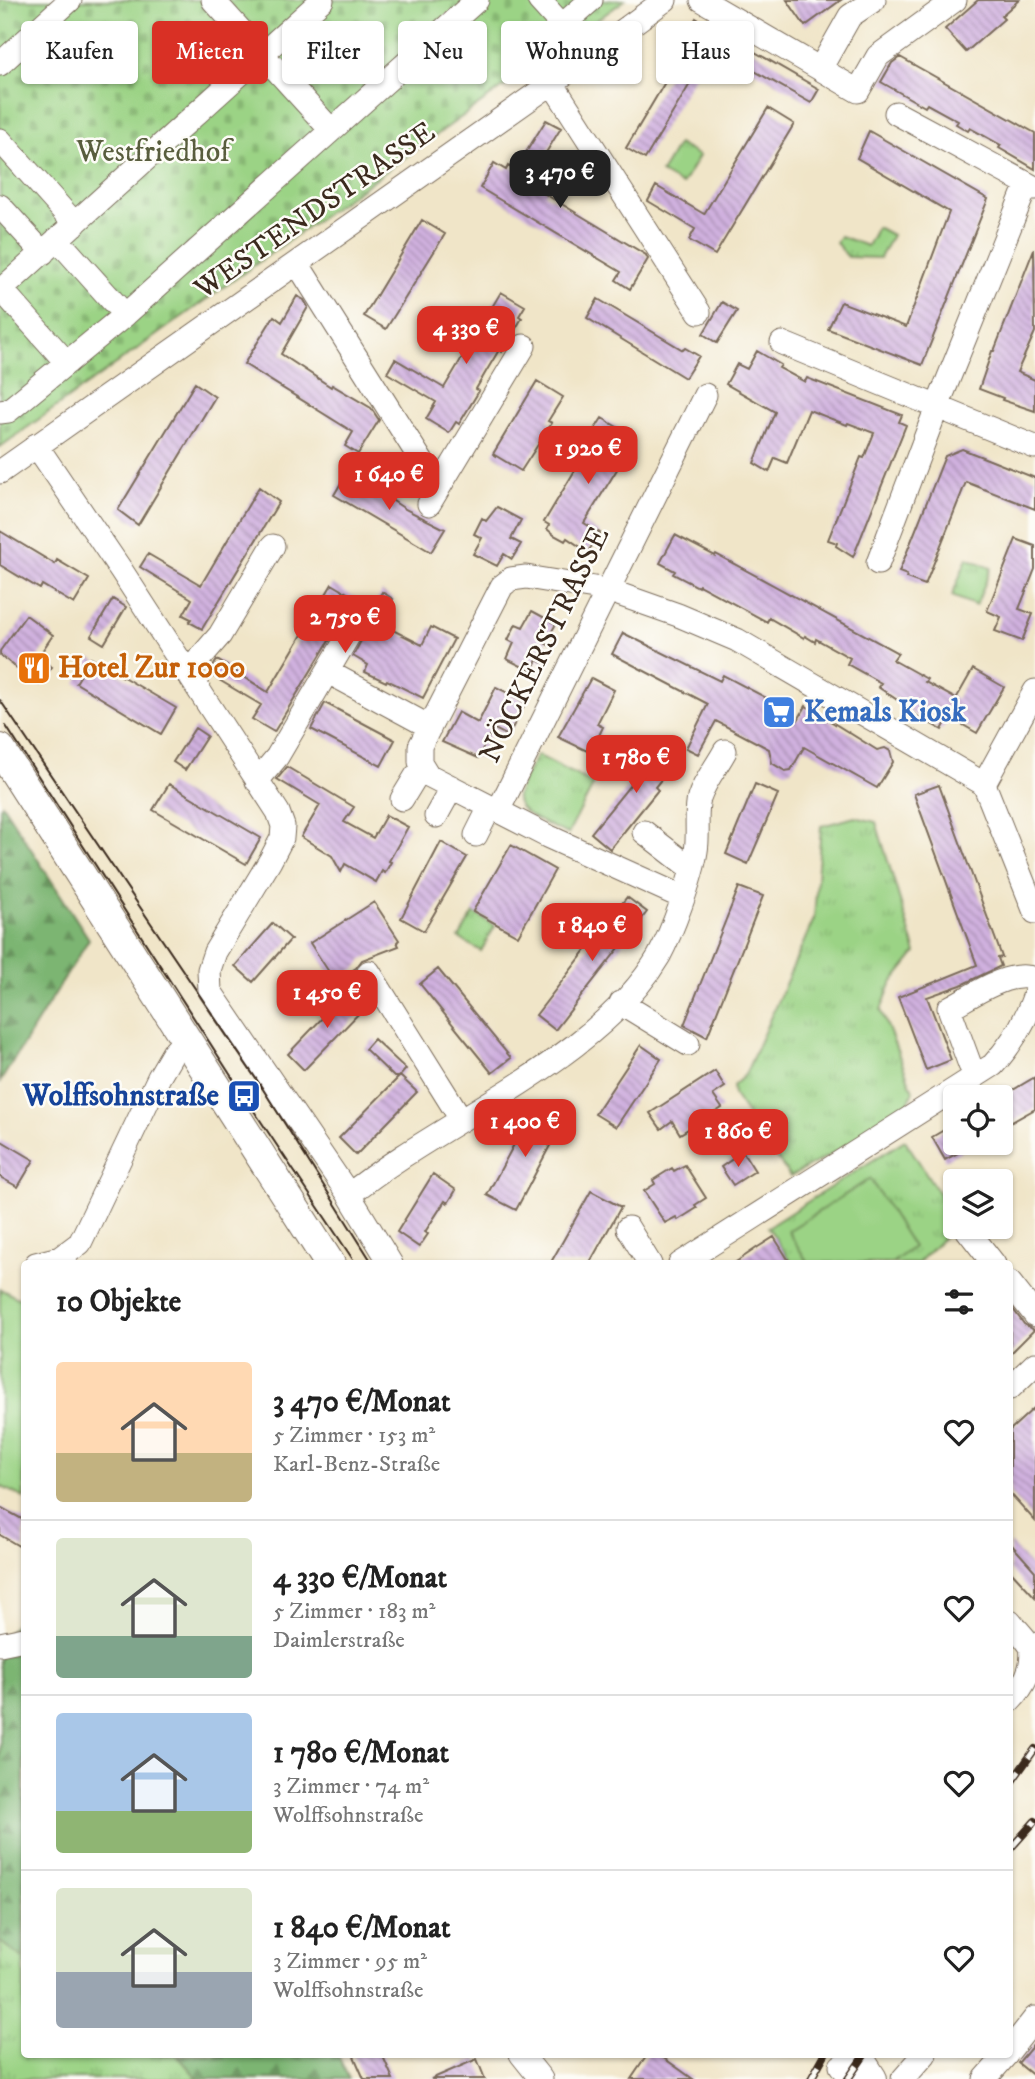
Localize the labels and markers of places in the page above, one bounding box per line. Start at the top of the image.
pin: 3 470 € [495,150,625,210]
pin: 4 330 € [401,306,531,366]
pin: 1 920 € [523,426,653,486]
pin: 1 640 € [324,452,454,512]
pin: 2 750 € [280,596,410,655]
restaurant icon: Hotel Zur 1000 [15,649,53,687]
place label: Hotel Zur 1000 [58,650,246,687]
supermarket icon: Kemals Kiosk [760,693,798,731]
place label: Kemals Kiosk [804,694,967,731]
pin: 1 780 € [571,736,701,795]
pin: 1 840 € [527,904,657,963]
pin: 1 450 € [262,970,392,1030]
bus stop icon: Wolffsohnstraße [225,1077,263,1115]
place label: Wolffsohnstraße [22,1078,220,1115]
pin: 1 400 € [460,1100,590,1159]
pin: 1 860 € [673,1110,803,1169]

